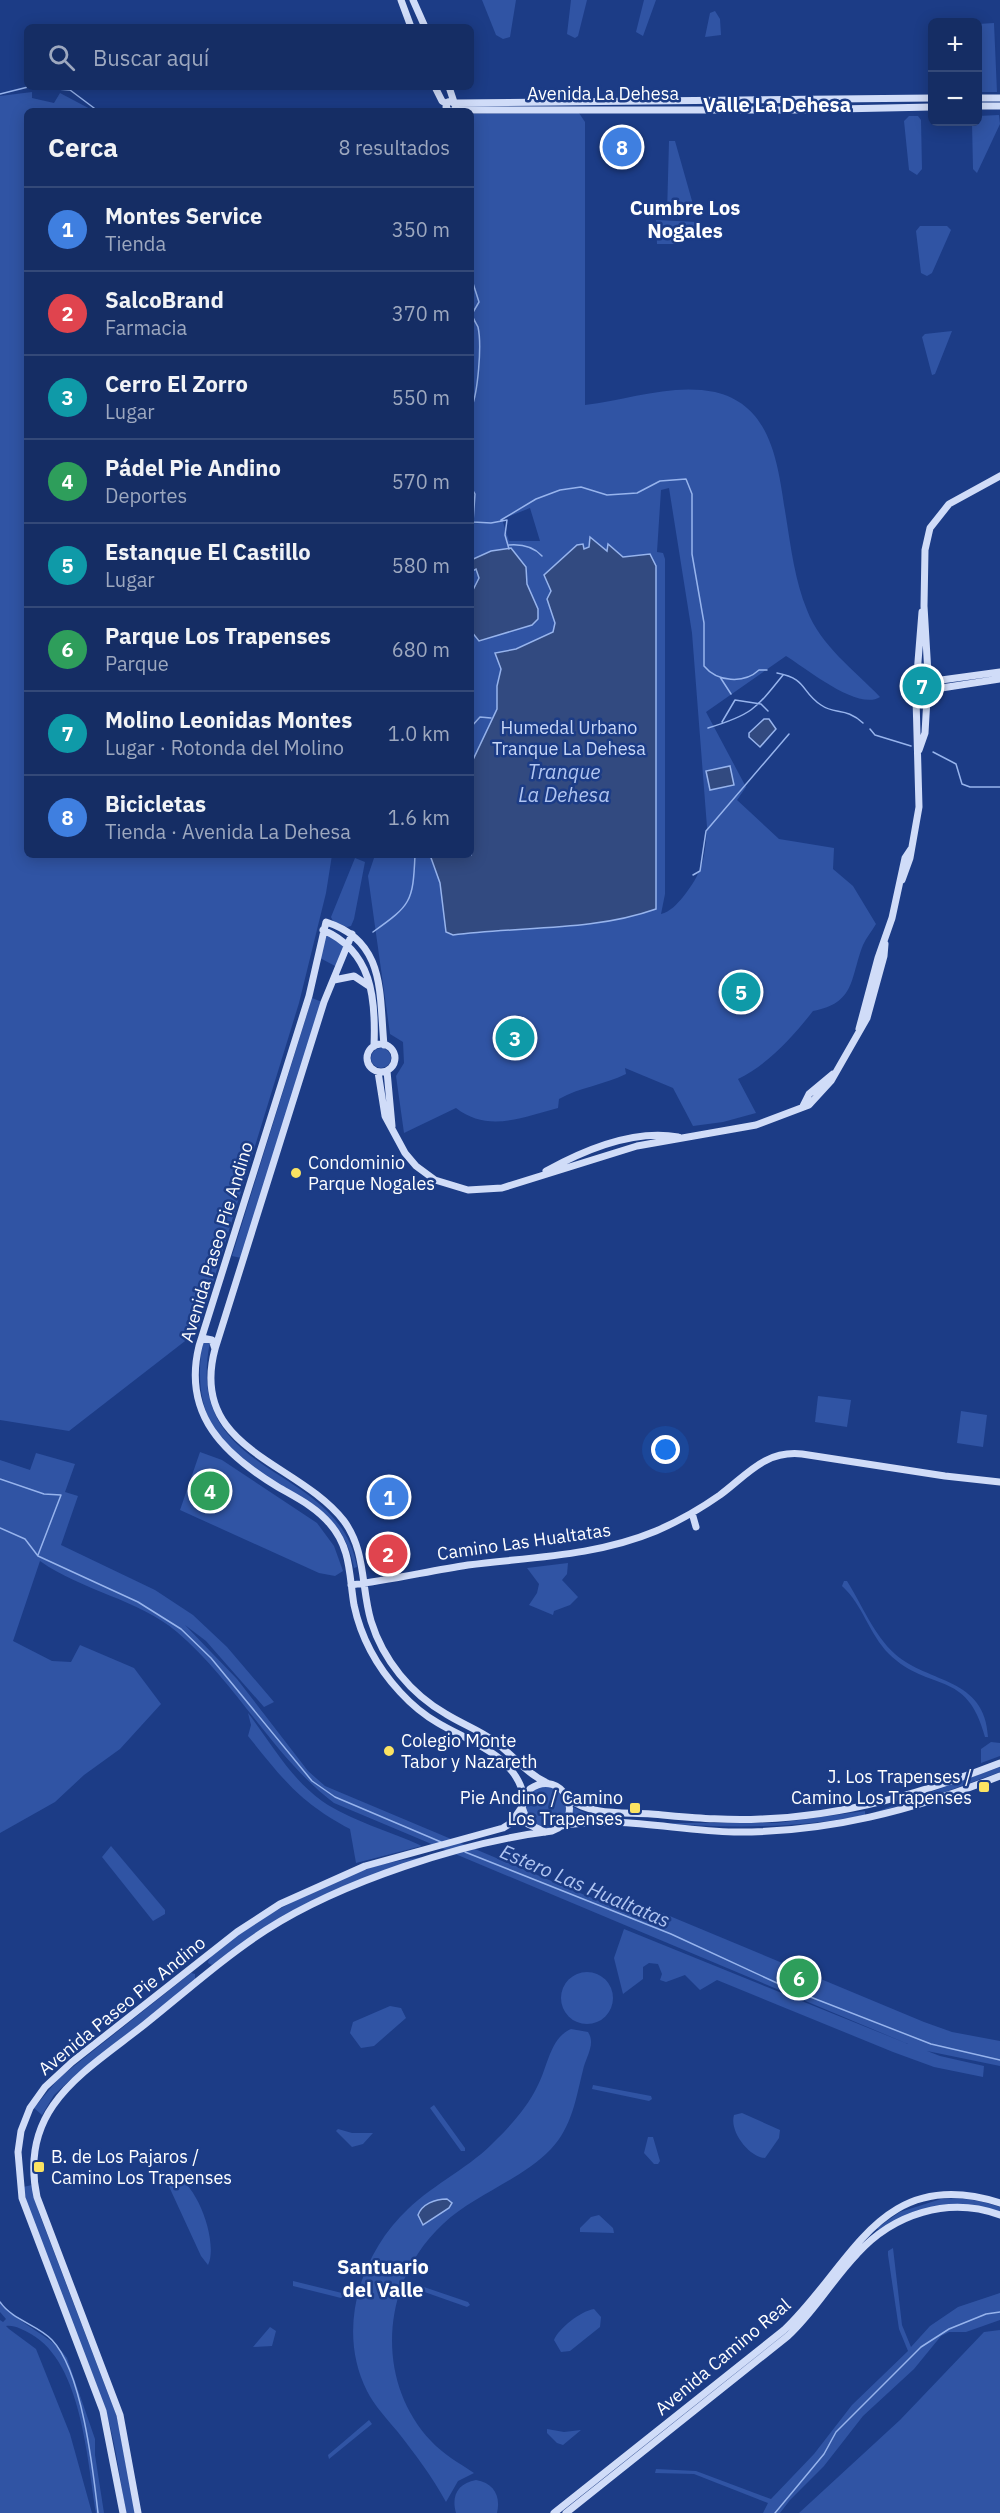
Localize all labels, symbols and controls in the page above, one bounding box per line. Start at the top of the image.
map controls [928,18,982,126]
button: + [928,18,982,72]
search box [24,24,474,90]
icon: search [45,41,78,74]
text: Buscar aquí [93,43,209,72]
button: − [928,72,982,126]
street label: Avenida La Dehesa [527,82,679,105]
district label: Valle La Dehesa [703,91,851,118]
pin: 8 [602,124,642,170]
text: Cerca [48,130,118,164]
text: 8 resultados [338,134,450,161]
district label: Cumbre Los Nogales [630,194,740,244]
text: Montes Service [105,201,262,230]
text: 1 [62,216,74,243]
text: 350 m [392,216,450,243]
text: Tienda [105,230,166,257]
text: SalcoBrand [105,285,224,314]
text: 2 [62,300,74,327]
text: 370 m [392,300,450,327]
text: Farmacia [105,314,187,341]
text: Cerro El Zorro [105,369,248,398]
text: 3 [62,384,74,411]
text: 550 m [392,384,450,411]
text: Lugar [105,398,155,425]
text: Pádel Pie Andino [105,453,281,482]
text: 4 [62,468,74,495]
text: 570 m [392,468,450,495]
text: Deportes [105,482,187,509]
text: Estanque El Castillo [105,537,311,566]
text: 5 [62,552,74,579]
text: 580 m [392,552,450,579]
text: Lugar [105,566,155,593]
text: Parque Los Trapenses [105,621,331,650]
text: 6 [62,636,74,663]
text: 680 m [392,636,450,663]
text: Parque [105,650,169,677]
pin: 7 [902,664,942,708]
text: Molino Leonidas Montes [105,705,352,734]
park label: Humedal Urbano Tranque La Dehesa [492,716,646,760]
text: 7 [62,720,74,747]
text: 1.0 km [388,720,450,747]
text: Lugar · Rotonda del Molino [105,734,344,761]
water label: Tranque La Dehesa [518,758,610,808]
text: Bicicletas [105,789,206,818]
text: 8 [62,804,74,831]
text: 1.6 km [388,804,450,831]
text: Tienda · Avenida La Dehesa [105,818,351,845]
pin: 5 [722,970,760,1014]
pin: 3 [496,1016,534,1060]
street label: Avenida Paseo Pie Andino [175,1139,258,1345]
place label: Condominio Parque Nogales [308,1151,435,1195]
marker: Condominio Parque Nogales [289,1166,303,1180]
your location [651,1435,680,1464]
pin: 4 [190,1468,230,1514]
pin: 1 [370,1474,408,1520]
street label: Camino Las Hualtatas [436,1518,612,1565]
pin: 2 [368,1532,408,1576]
place label: Colegio Monte Tabor y Nazareth [401,1729,538,1773]
marker: Colegio Monte Tabor y Nazareth [382,1744,396,1758]
place label: J. Los Trapenses / Camino Los Trapenses [791,1765,972,1809]
marker: J. Los Trapenses / Camino Los Trapenses [977,1780,991,1794]
place label: Pie Andino / Camino Los Trapenses [460,1786,623,1830]
marker: Pie Andino / Camino Los Trapenses [628,1801,642,1815]
water label: Estero Las Hualtatas [496,1838,674,1934]
street label: Avenida Paseo Pie Andino [33,1931,210,2080]
pin: 6 [780,1956,818,2000]
place label: B. de Los Pajaros / Camino Los Trapenses [51,2145,232,2189]
marker: B. de Los Pajaros / Camino Los Trapenses [32,2160,46,2174]
district label: Santuario del Valle [337,2253,429,2303]
street label: Avenida Camino Real [650,2293,795,2420]

